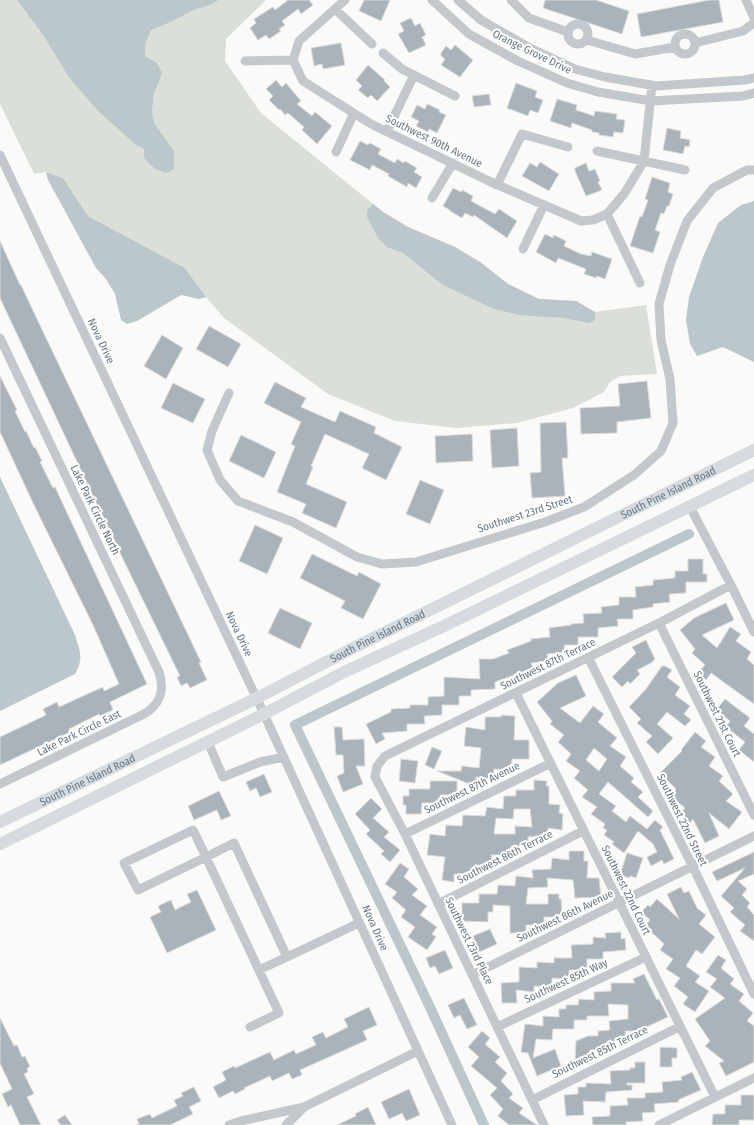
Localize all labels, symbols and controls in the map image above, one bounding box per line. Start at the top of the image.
street label: Orange Grove Drive [490,27,574,77]
street label: Southwest 90th Avenue [384,112,484,170]
street label: Nova Drive [85,316,117,366]
street label: Lake Park Circle North [68,463,122,557]
street label: South Pine Island Road [618,463,718,521]
street label: Southwest 23rd Street [476,492,574,535]
street label: South Pine Island Road [328,607,427,665]
street label: Nova Drive [223,609,255,659]
street label: Southwest 87th Terrace [498,635,598,693]
street label: Southwest 21st Court [691,669,744,759]
street label: Lake Park Circle East [35,707,123,759]
street label: South Pine Island Road [38,751,137,808]
street label: Southwest 87th Avenue [422,759,522,817]
street label: Southwest 22nd Street [654,772,710,869]
street label: Southwest 86th Terrace [455,827,555,887]
street label: Southwest 22nd Court [599,843,654,937]
street label: Southwest 86th Avenue [515,887,615,945]
street label: Southwest 23rd Place [442,895,496,987]
street label: Nova Drive [359,903,391,953]
street label: Southwest 85th Way [522,956,610,1006]
street label: Southwest 85th Terrace [550,1023,650,1081]

